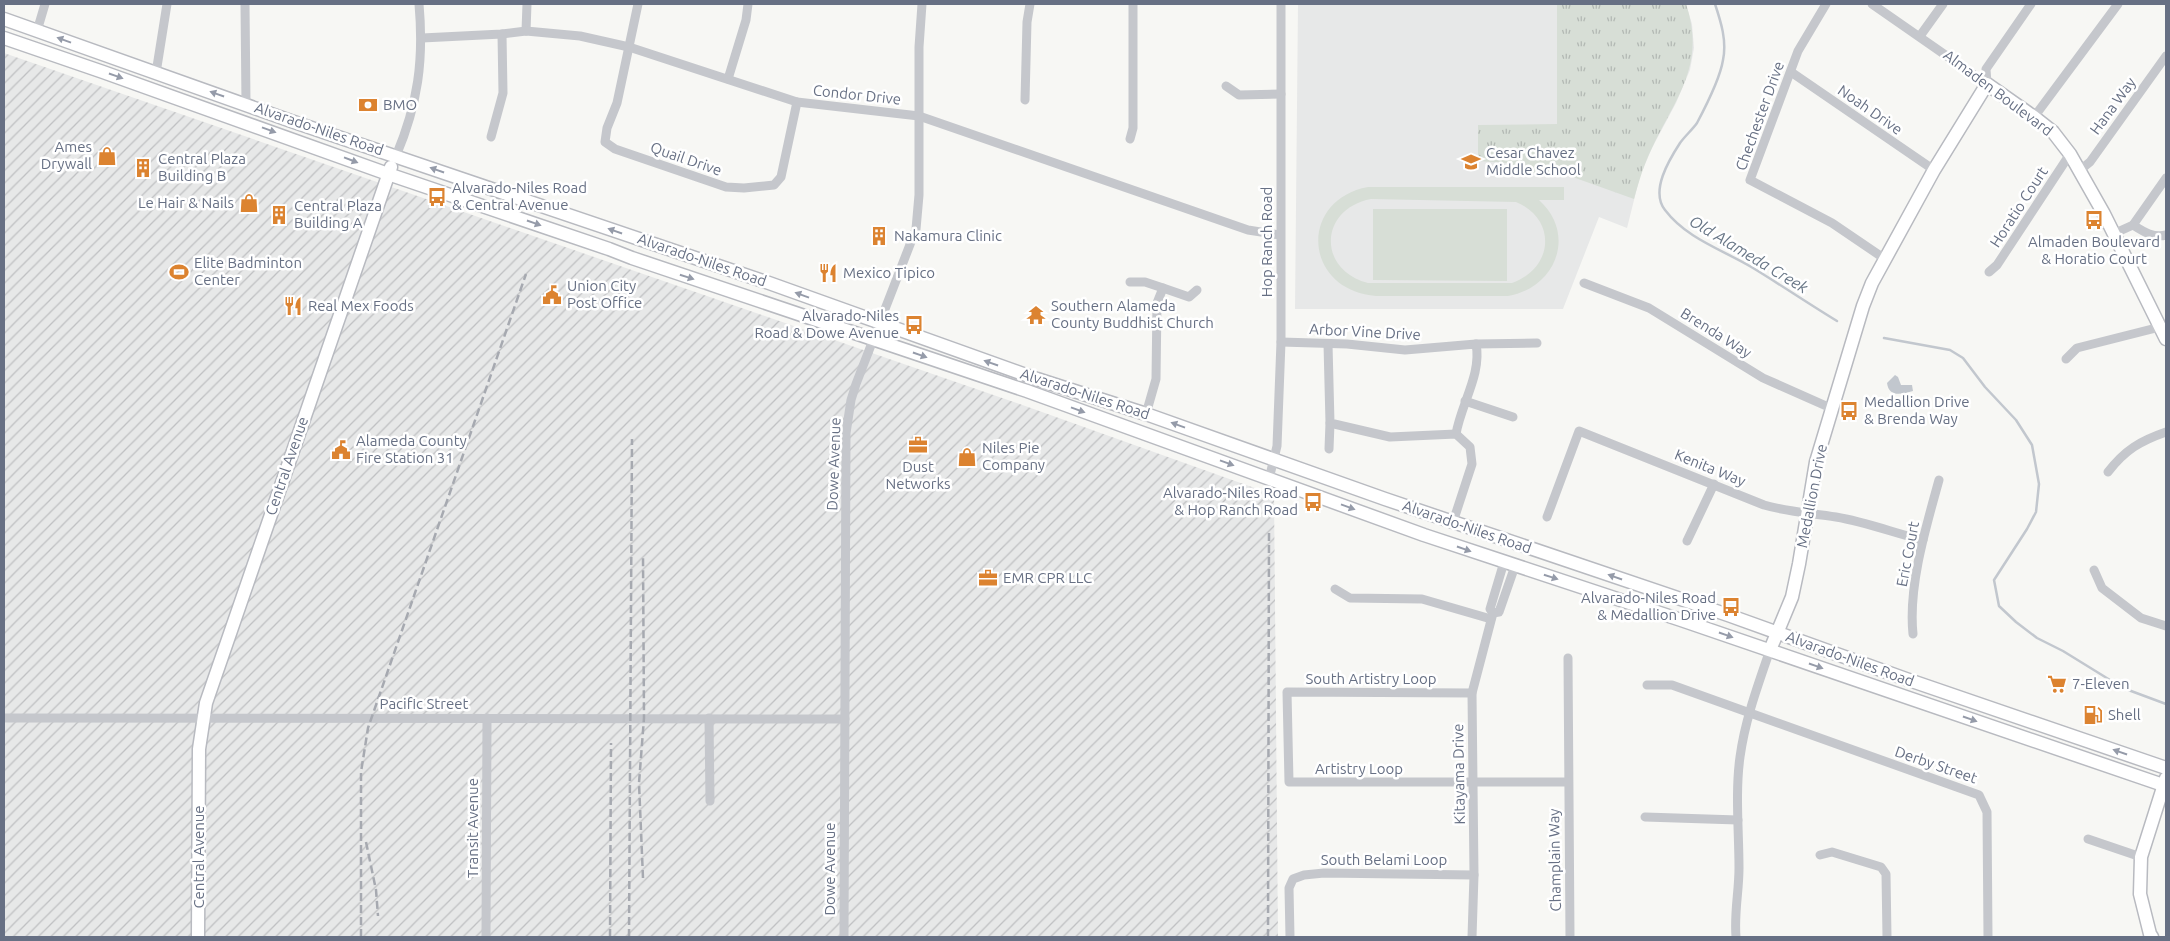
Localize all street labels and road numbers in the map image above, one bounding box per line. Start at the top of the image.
street label: Almaden Boulevard [1941,46,2056,139]
street label: Chechester Drive [1732,59,1787,173]
street label: Hana Way [2086,74,2139,138]
street label: Condor Drive [812,81,902,108]
street label: Noah Drive [1835,81,1906,138]
street label: Alvarado-Niles Road [253,99,386,159]
street label: Quail Drive [648,138,724,179]
street label: Horatio Court [1986,163,2051,250]
street label: Hop Ranch Road [1258,187,1275,297]
street label: Alvarado-Niles Road [636,230,769,290]
street label: Brenda Way [1678,304,1755,361]
street label: Arbor Vine Drive [1309,320,1421,343]
street label: Alvarado-Niles Road [1018,365,1152,422]
street label: Central Avenue [262,414,311,517]
street label: Dowe Avenue [823,417,844,511]
street label: Medallion Drive [1793,442,1830,549]
street label: Kenita Way [1672,446,1748,489]
street label: Alvarado-Niles Road [1401,497,1534,557]
street label: Eric Court [1893,520,1922,588]
street label: Alvarado-Niles Road [1784,627,1917,690]
street label: South Artistry Loop [1305,670,1437,687]
street label: Pacific Street [380,695,469,712]
street label: Kitayama Drive [1449,723,1468,825]
street label: Derby Street [1893,743,1980,787]
street label: Artistry Loop [1315,760,1403,777]
street label: Transit Avenue [464,778,481,878]
street label: Central Avenue [190,805,207,909]
street label: Champlain Way [1545,808,1564,912]
street label: Dowe Avenue [821,822,838,916]
street label: South Belami Loop [1321,851,1447,868]

